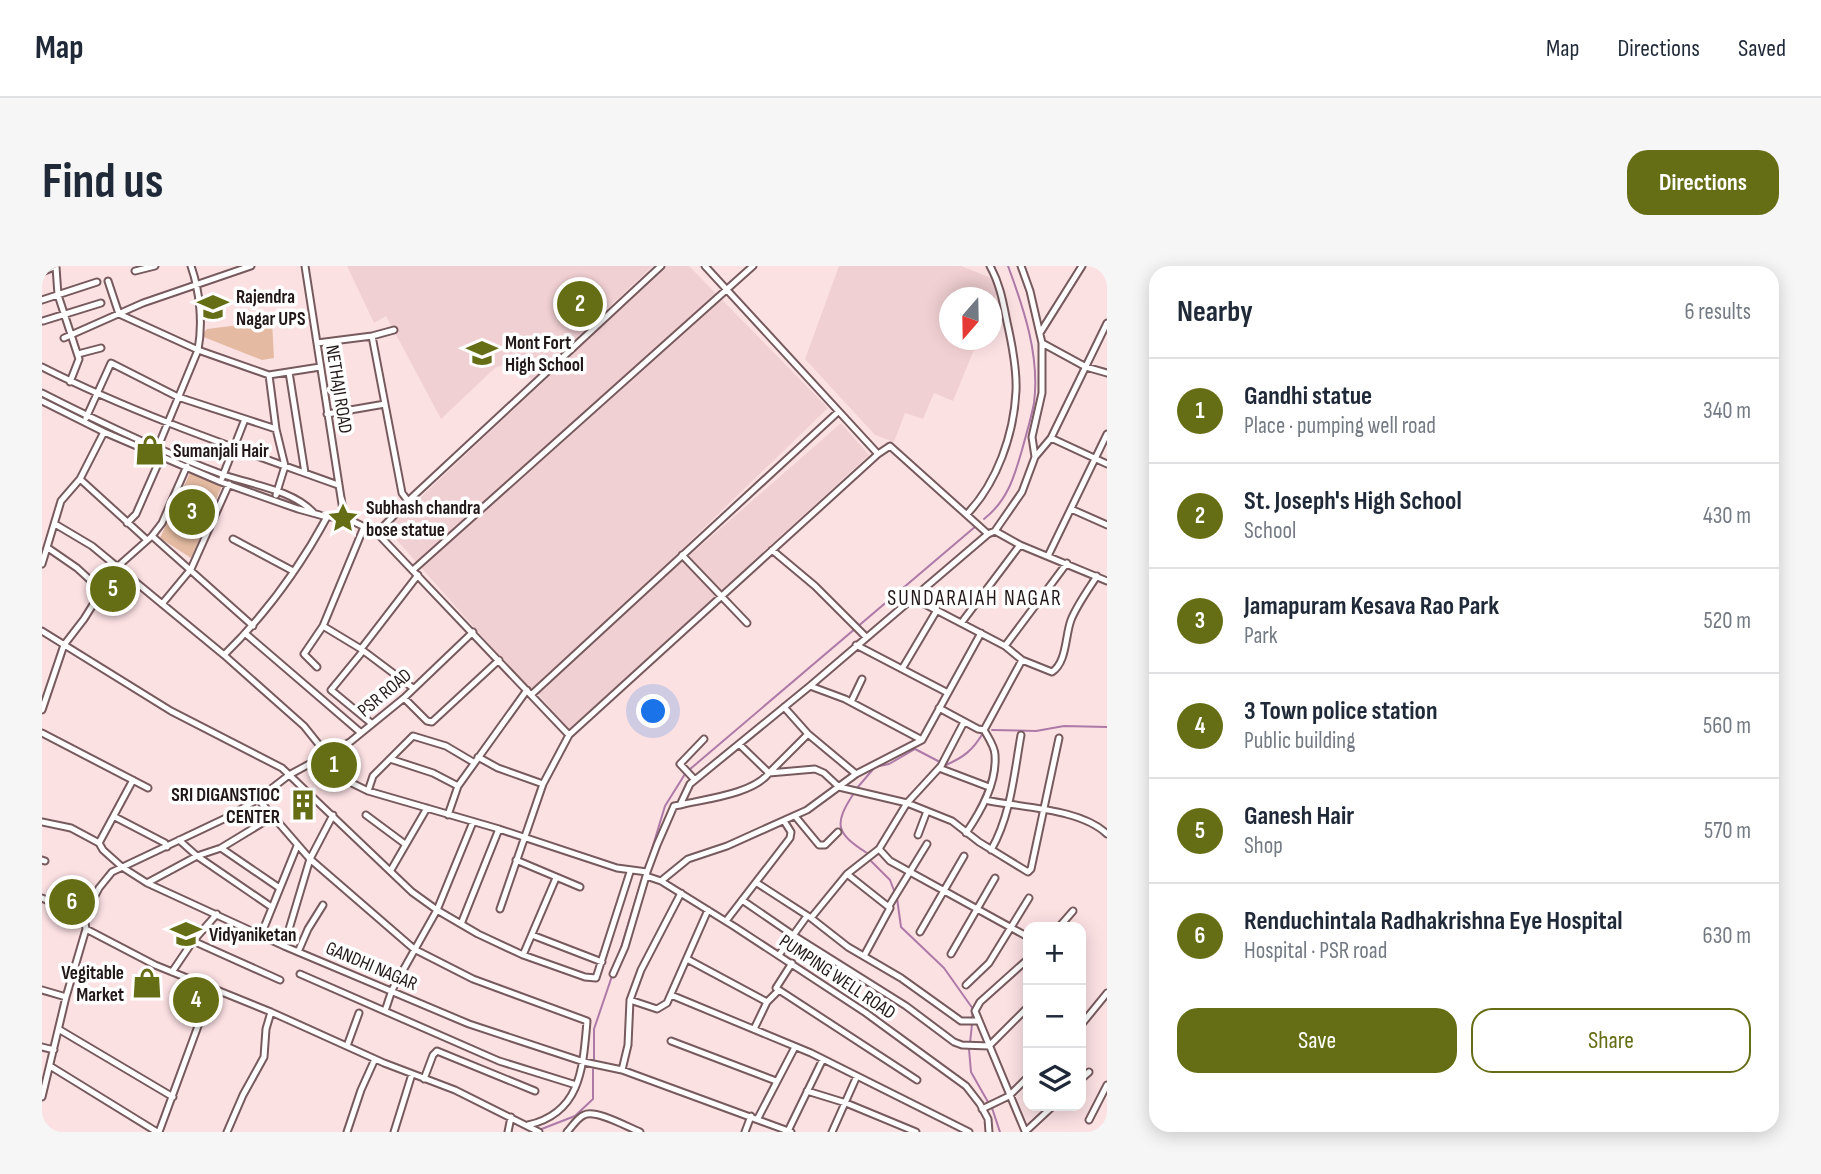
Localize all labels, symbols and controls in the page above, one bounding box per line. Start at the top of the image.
text: Map [35,28,84,68]
text: Map [1546,34,1579,63]
text: Directions [1617,34,1700,63]
text: Saved [1738,34,1786,63]
button: Directions [1627,150,1779,215]
text: Find us [42,153,164,212]
pin: 2 [557,278,603,330]
place label: Rajendra Nagar UPS [236,286,305,331]
north arrow [939,287,1002,350]
school or university icon: Rajendra Nagar UPS [196,290,230,324]
text: Nearby [1177,294,1253,330]
text: 6 results [1685,298,1751,326]
place label: Mont Fort High School [505,332,584,377]
school or university icon: Mont Fort High School [465,336,499,370]
street label: NETHAJI ROAD [320,343,357,435]
text: Gandhi statue [1244,381,1372,412]
text: 1 [1195,397,1205,425]
text: 340 m [1703,397,1751,425]
text: Place · pumping well road [1244,412,1436,440]
shop icon: Sumanjali Hair [133,433,167,467]
place label: Sumanjali Hair [173,440,269,463]
pin: 3 [169,486,215,538]
text: St. Joseph's High School [1244,486,1462,517]
place label: Subhash chandra bose statue [366,497,480,542]
place icon: Subhash chandra bose statue [326,501,360,535]
text: 2 [1195,502,1205,530]
text: 430 m [1703,502,1751,530]
text: School [1244,517,1296,545]
pin: 5 [90,563,136,615]
district label: SUNDARAIAH NAGAR [887,586,1063,611]
text: Jamapuram Kesava Rao Park [1244,591,1499,622]
text: 3 [1195,607,1205,635]
text: 520 m [1704,607,1751,635]
text: Park [1244,622,1278,650]
street label: PSR ROAD [353,664,417,722]
your location [636,694,670,728]
text: 3 Town police station [1244,696,1437,727]
text: 4 [1195,712,1205,740]
text: 560 m [1703,712,1751,740]
text: Public building [1244,727,1355,755]
pin: 1 [311,739,357,791]
place label: SRI DIGANSTIOC CENTER [171,784,280,829]
building icon: SRI DIGANSTIOC CENTER [286,788,320,822]
text: Ganesh Hair [1244,801,1354,832]
text: 5 [1195,817,1205,845]
text: 570 m [1704,817,1751,845]
text: Shop [1244,832,1283,860]
pin: 6 [49,876,95,928]
text: Renduchintala Radhakrishna Eye Hospital [1244,906,1623,937]
school or university icon: Vidyaniketan [169,917,203,951]
map controls [1023,922,1086,1111]
button: + [1023,922,1086,985]
text: 6 [1195,922,1205,950]
text: 630 m [1703,922,1751,950]
place label: Vidyaniketan [209,924,296,947]
street label: PUMPING WELL ROAD [775,930,900,1025]
street label: GANDHI NAGAR [322,937,421,996]
text: Hospital · PSR road [1244,937,1387,965]
place label: Vegitable Market [61,962,124,1007]
shop icon: Vegitable Market [130,966,164,1000]
pin: 4 [173,974,219,1026]
button: − [1023,985,1086,1048]
button: Save [1177,1008,1457,1073]
button: Share [1471,1008,1751,1073]
button: layers [1023,1048,1086,1111]

